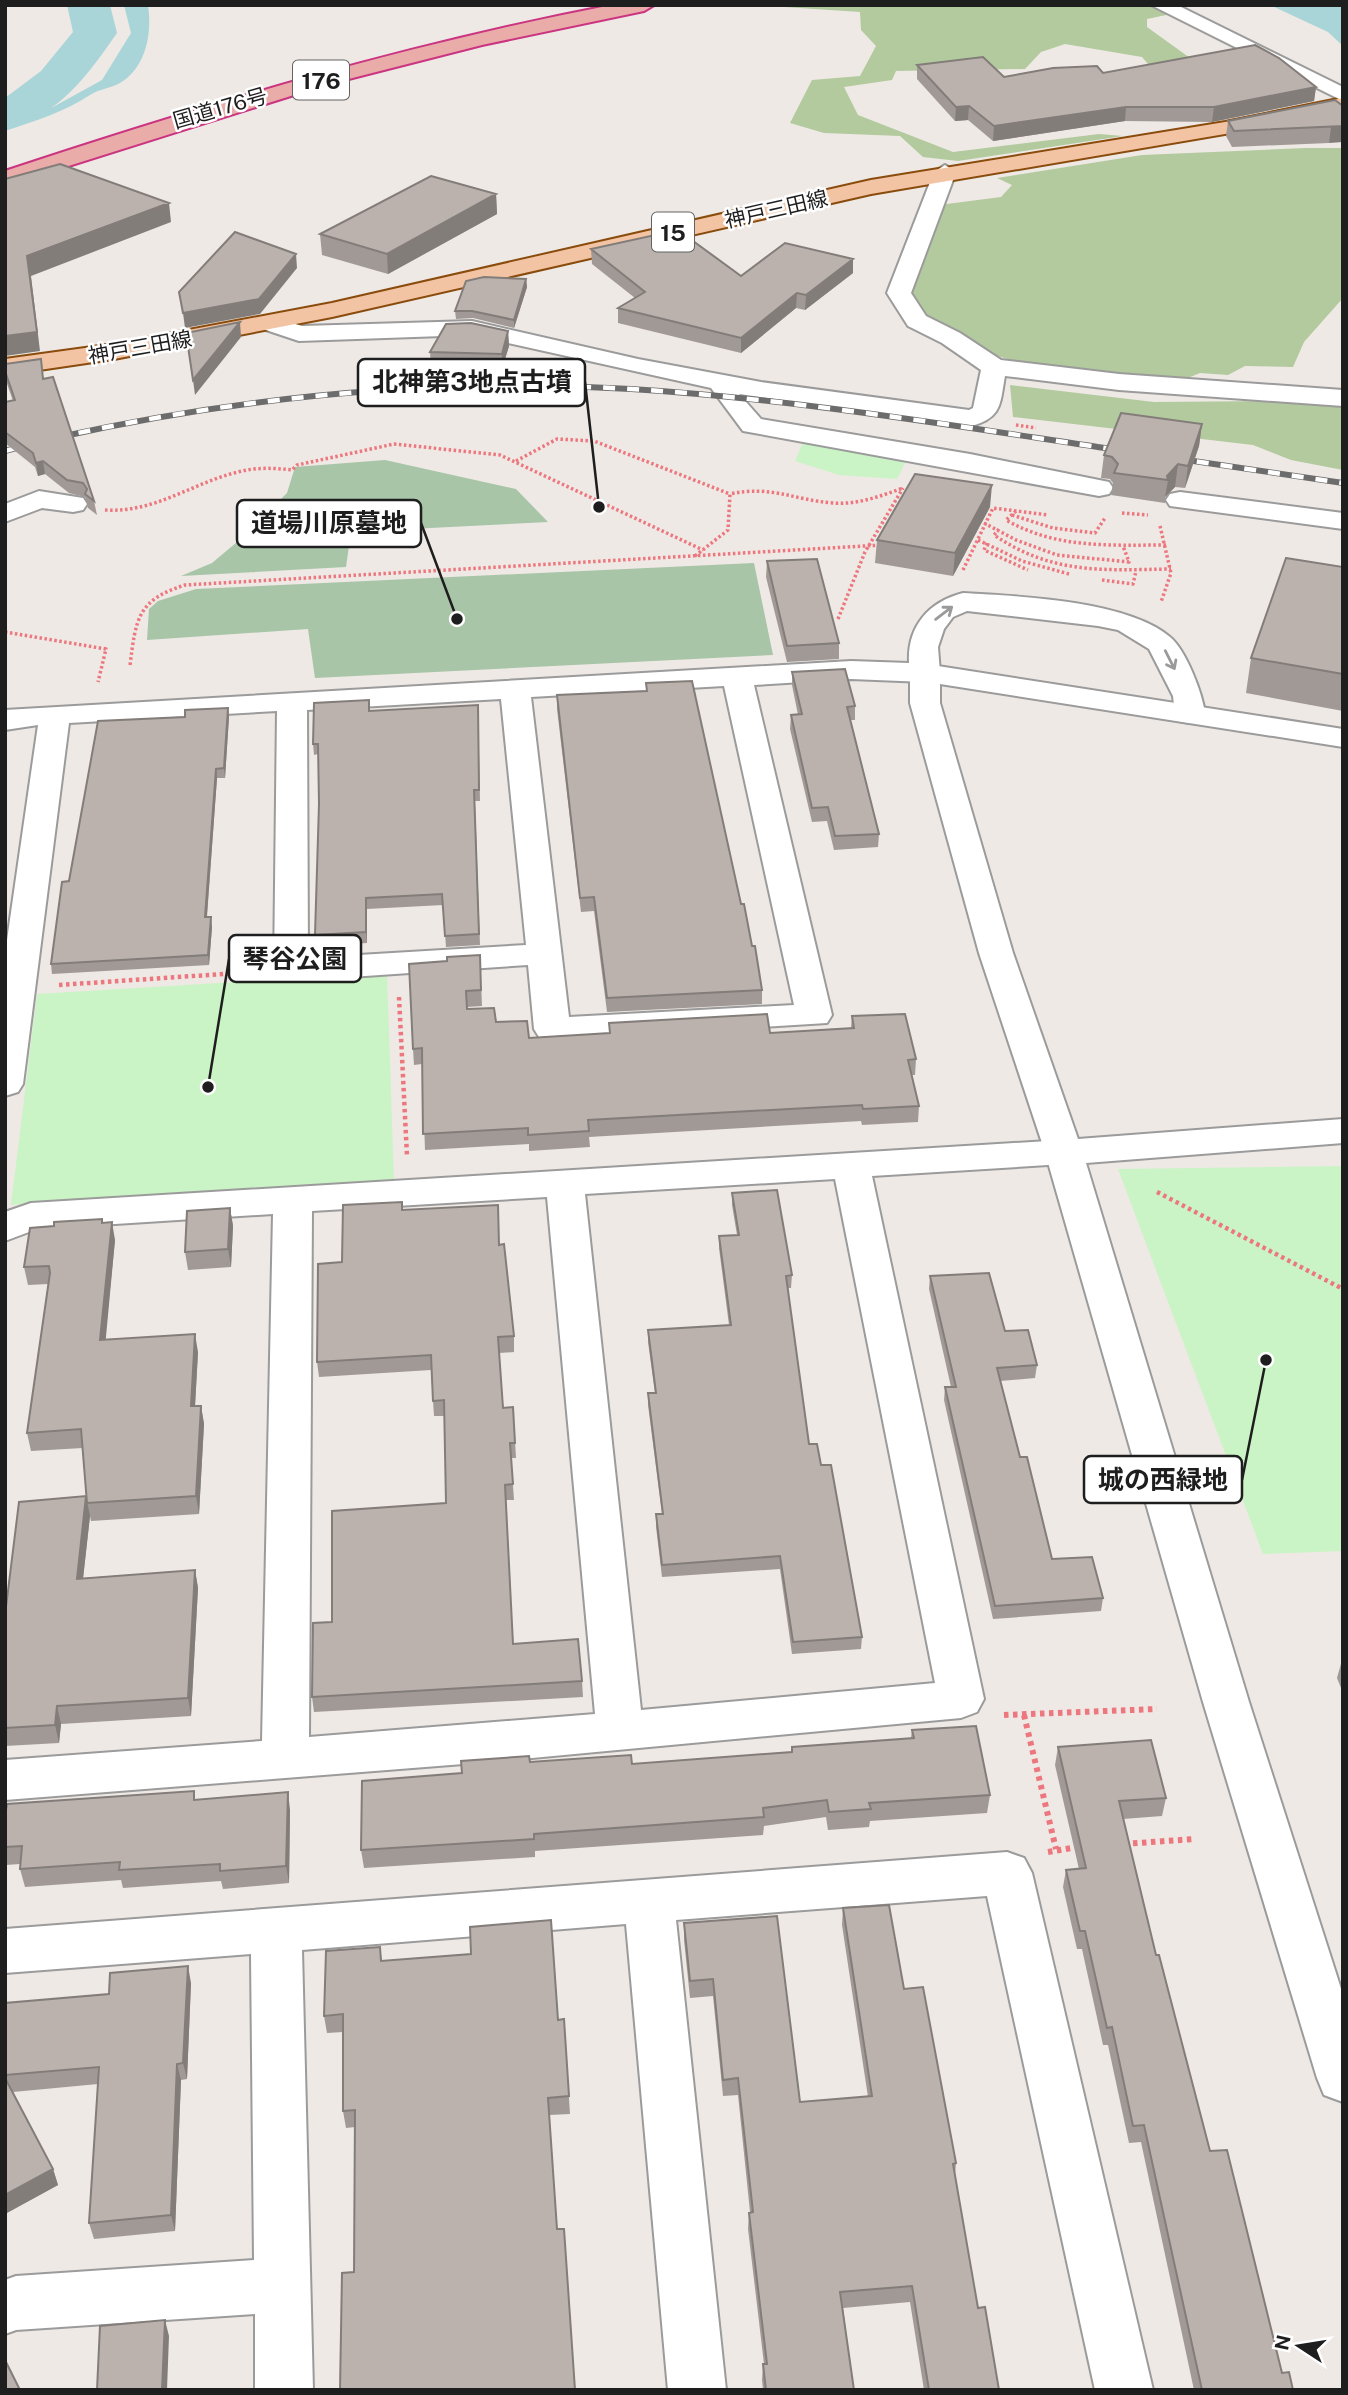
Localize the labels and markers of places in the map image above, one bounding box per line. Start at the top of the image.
callout: 北神第3地点古墳 [358,359,585,406]
callout: 道場川原墓地 [237,500,421,547]
callout: 琴谷公園 [229,935,361,982]
callout: 城の西緑地 [1084,1456,1242,1503]

